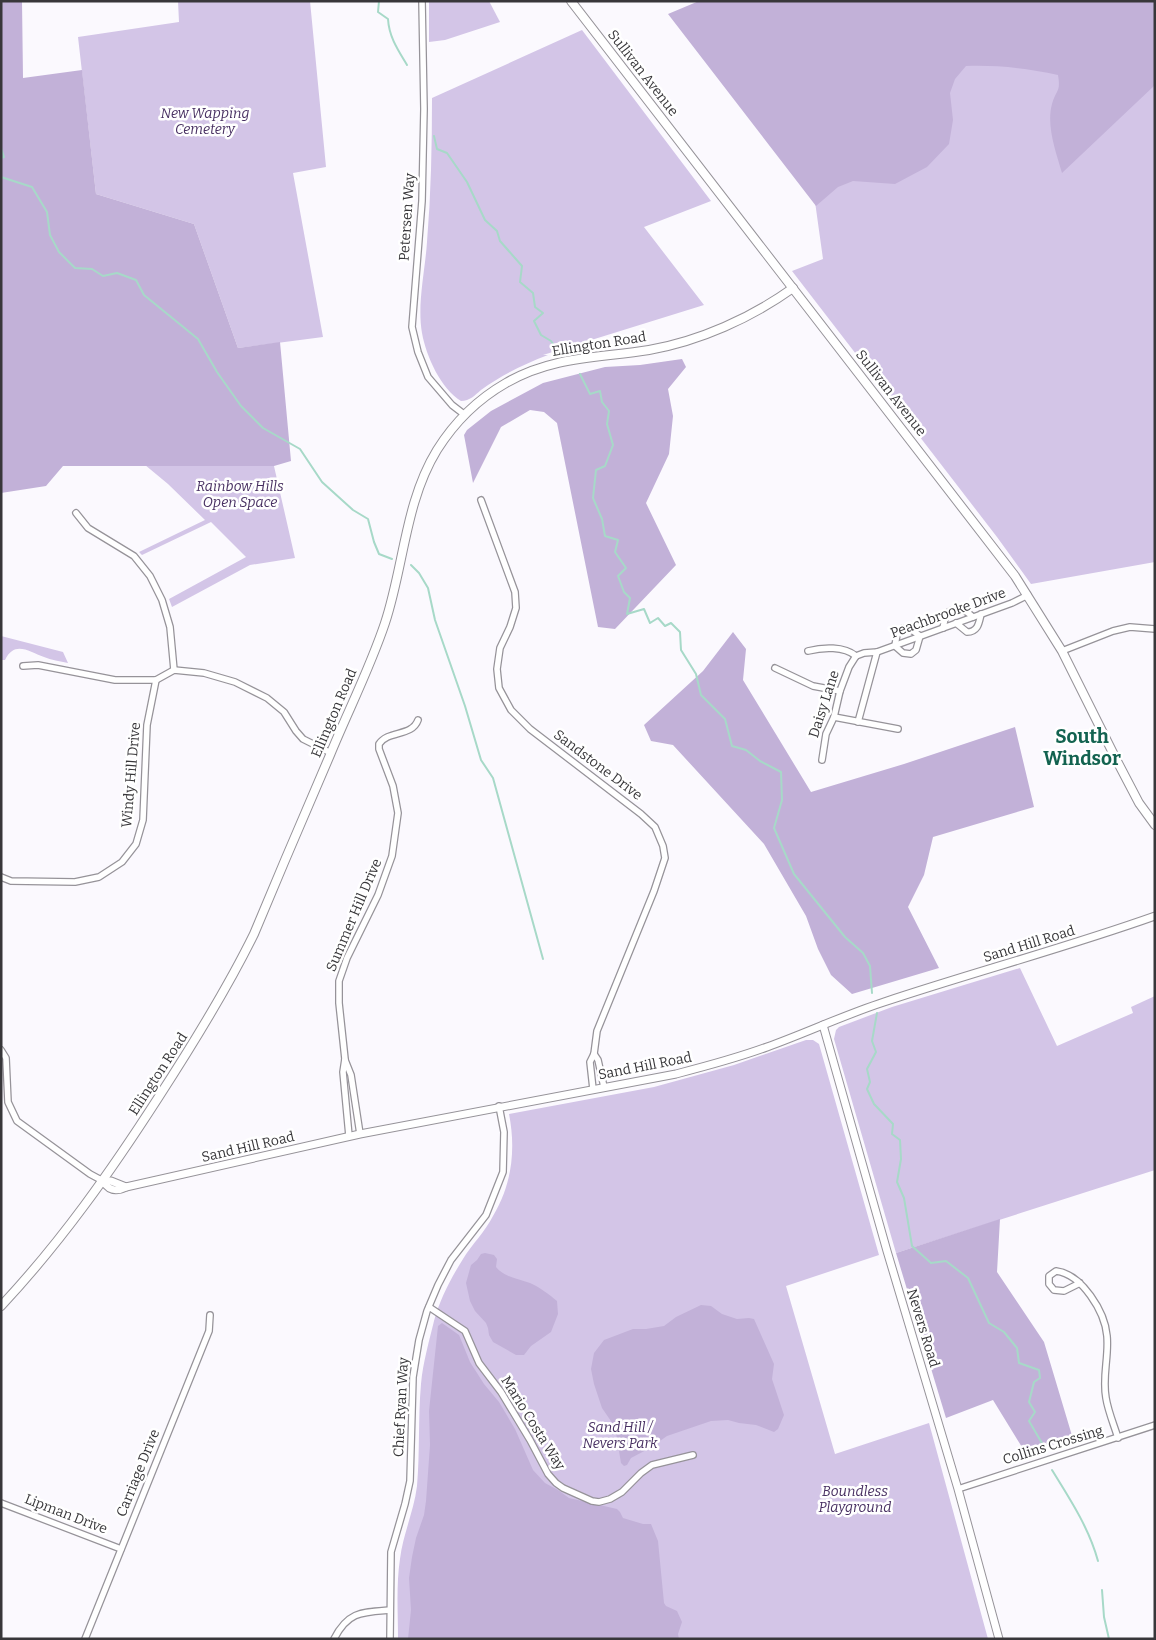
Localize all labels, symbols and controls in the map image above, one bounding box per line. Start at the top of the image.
street label: Sullivan Avenue [604,27,682,119]
park label: New Wapping Cemetery [161,105,249,138]
street label: Petersen Way [395,172,419,262]
street label: Ellington Road [551,328,647,360]
street label: Sullivan Avenue [852,347,930,439]
park label: Rainbow Hills Open Space [196,478,284,511]
street label: Peachbrooke Drive [888,584,1008,642]
street label: Ellington Road [308,666,360,760]
street label: Daisy Lane [805,668,843,740]
street label: Windy Hill Drive [118,722,144,828]
district label: South Windsor [1043,725,1121,770]
street label: Sandstone Drive [550,726,646,804]
street label: Summer Hill Drive [323,856,385,974]
street label: Sand Hill Road [981,922,1077,966]
street label: Ellington Road [125,1030,191,1118]
street label: Sand Hill Road [597,1049,693,1083]
street label: Sand Hill Road [200,1128,296,1166]
street label: Nevers Road [903,1287,943,1369]
street label: Chief Ryan Way [390,1356,412,1457]
street label: Mario Costa Way [497,1373,569,1474]
park label: Sand Hill / Nevers Park [582,1419,658,1452]
street label: Collins Crossing [1001,1422,1105,1468]
street label: Carriage Drive [113,1427,163,1519]
park label: Boundless Playground [819,1483,891,1516]
street label: Lipman Drive [22,1490,110,1538]

